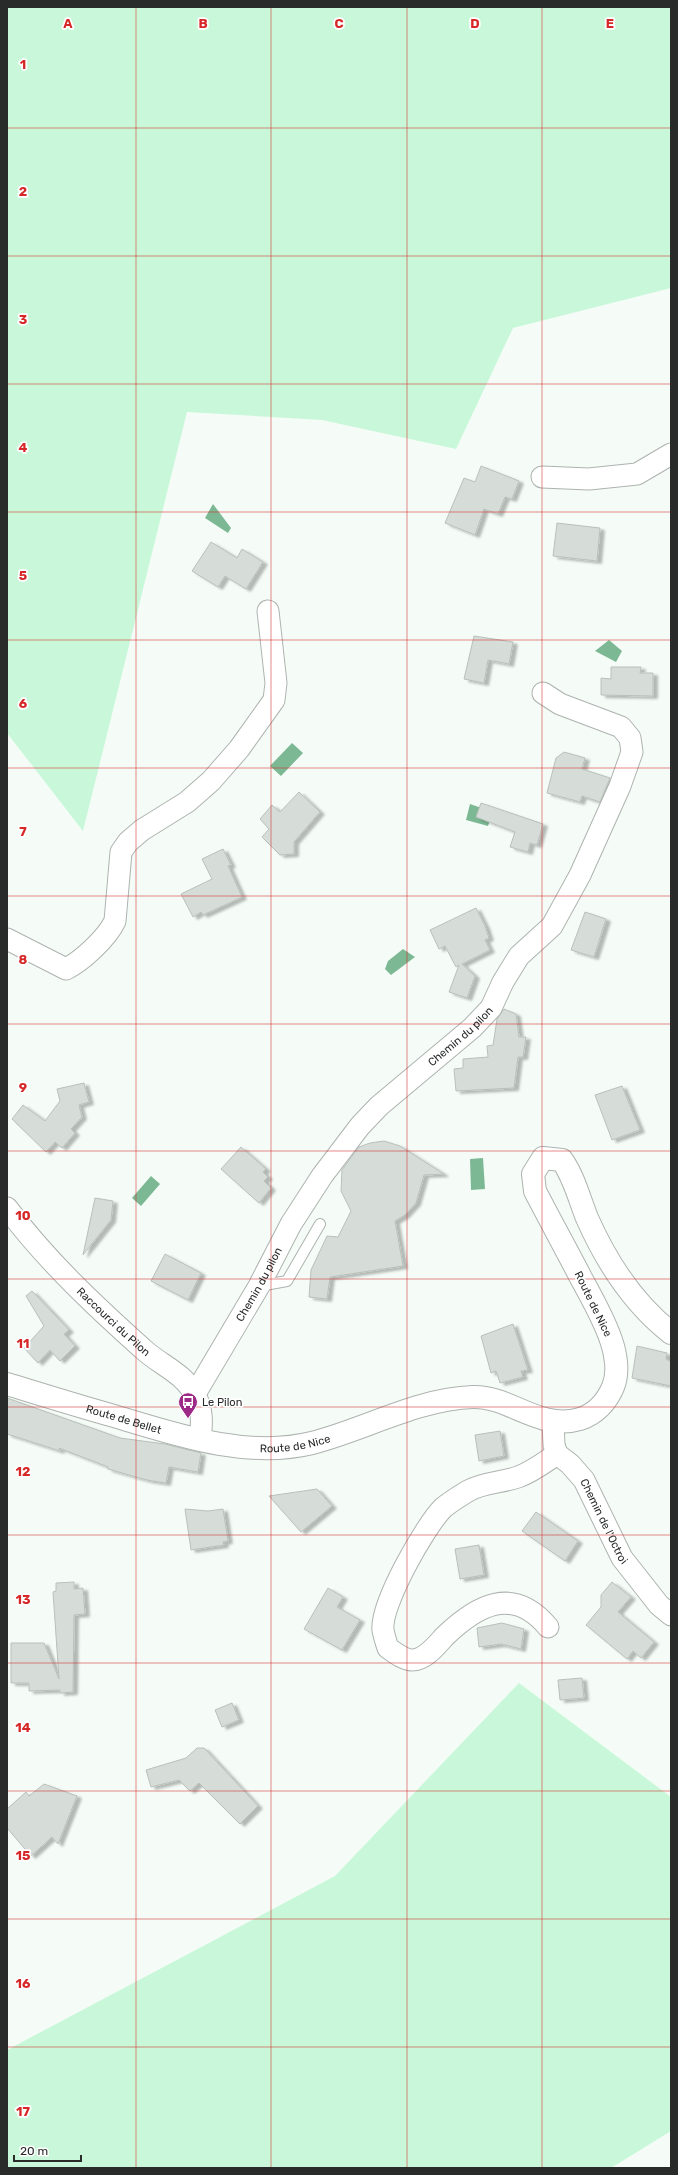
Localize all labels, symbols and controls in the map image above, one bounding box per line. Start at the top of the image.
text: A [63,16,73,31]
text: B [198,16,208,31]
text: C [334,16,344,31]
text: D [470,16,480,31]
text: E [606,16,614,31]
text: 1 [20,57,26,72]
text: 2 [19,184,27,199]
text: 3 [19,312,28,327]
text: 4 [19,440,28,455]
text: 5 [19,568,27,583]
text: 6 [19,696,28,711]
text: 7 [19,824,27,839]
text: 8 [19,952,28,967]
street label: Chemin du pilon [425,1004,495,1069]
text: 9 [19,1080,27,1095]
text: 10 [15,1208,31,1223]
street label: Chemin du pilon [233,1245,284,1324]
street label: Route de Nice [572,1269,614,1339]
street label: Raccourci du Pilon [74,1284,153,1359]
text: 11 [17,1336,29,1351]
bus stop icon: Le Pilon [177,1391,199,1419]
place label: Le Pilon [202,1396,242,1409]
street label: Route de Bellet [85,1402,164,1437]
street label: Route de Nice [260,1432,332,1455]
text: 12 [16,1464,30,1479]
street label: Chemin de l'Octroi [578,1476,631,1567]
text: 13 [15,1592,31,1607]
text: 14 [15,1720,31,1735]
text: 15 [16,1848,30,1863]
text: 16 [16,1976,31,1991]
text: 17 [16,2104,31,2119]
scale bar [14,2137,81,2163]
text: 20 m [20,2144,48,2158]

